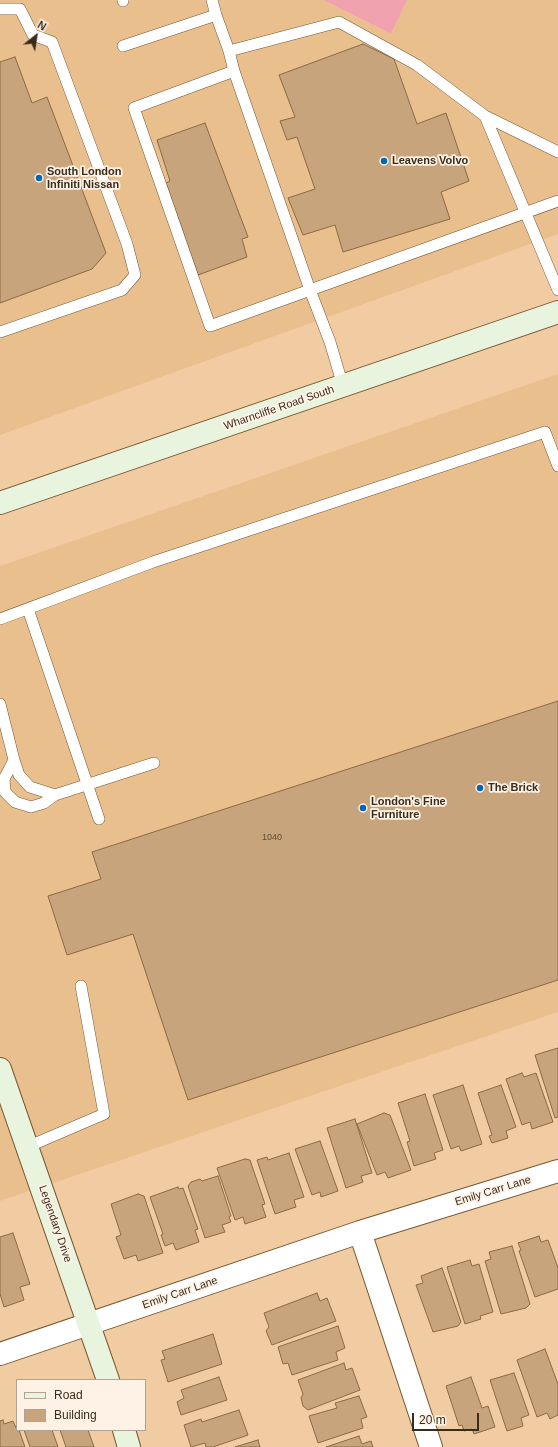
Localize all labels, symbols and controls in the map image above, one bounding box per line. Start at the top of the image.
north arrow [16,16,56,56]
text: N [36,18,48,33]
place label: Leavens Volvo [392,154,468,168]
marker: Leavens Volvo [379,156,389,166]
place label: South London Infiniti Nissan [47,165,122,191]
marker: South London Infiniti Nissan [34,173,44,183]
street label: Wharncliffe Road South [222,383,336,433]
place label: The Brick [488,781,538,795]
marker: The Brick [475,783,485,793]
place label: London's Fine Furniture [371,795,446,821]
marker: London's Fine Furniture [358,803,368,813]
house number: 1040 [262,833,282,843]
street label: Emily Carr Lane [453,1173,533,1209]
street label: Legendary Drive [36,1184,74,1264]
street label: Emily Carr Lane [141,1274,219,1312]
legend [16,1379,146,1431]
text: Road [54,1388,83,1402]
scale bar [414,1405,481,1431]
text: Building [54,1408,97,1422]
text: 20 m [419,1413,446,1427]

